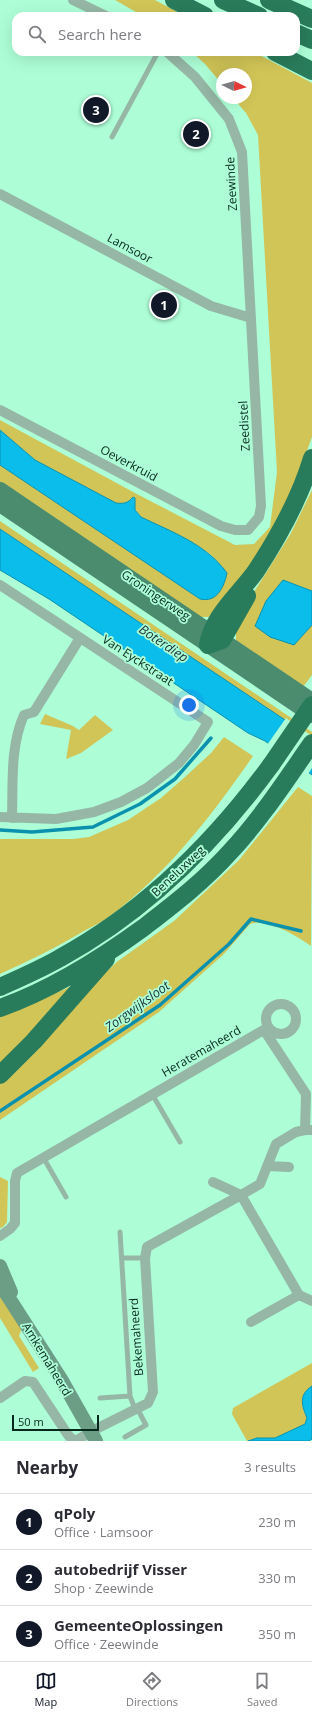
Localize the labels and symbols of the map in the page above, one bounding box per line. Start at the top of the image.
north arrow [216,68,252,104]
pin: 3 [83,95,109,125]
pin: 2 [183,119,209,149]
street label: Zeewinde [221,156,241,211]
street label: Lamsoor [104,229,156,267]
pin: 1 [151,290,177,320]
street label: Zeedistel [234,400,254,452]
street label: Oeverkruid [97,441,161,485]
street label: Groningerweg [118,566,194,624]
water label: Boterdiep [136,620,192,666]
street label: Van Eyckstraat [99,631,177,689]
your location [179,695,199,715]
street label: Beneluxweg [147,841,209,900]
water label: Zorgwijksloot [100,976,174,1036]
street label: Heratemaheerd [158,1021,244,1081]
street label: Bekemaheerd [125,1297,147,1377]
street label: Amkemaheerd [18,1319,76,1399]
scale bar [12,1413,99,1432]

